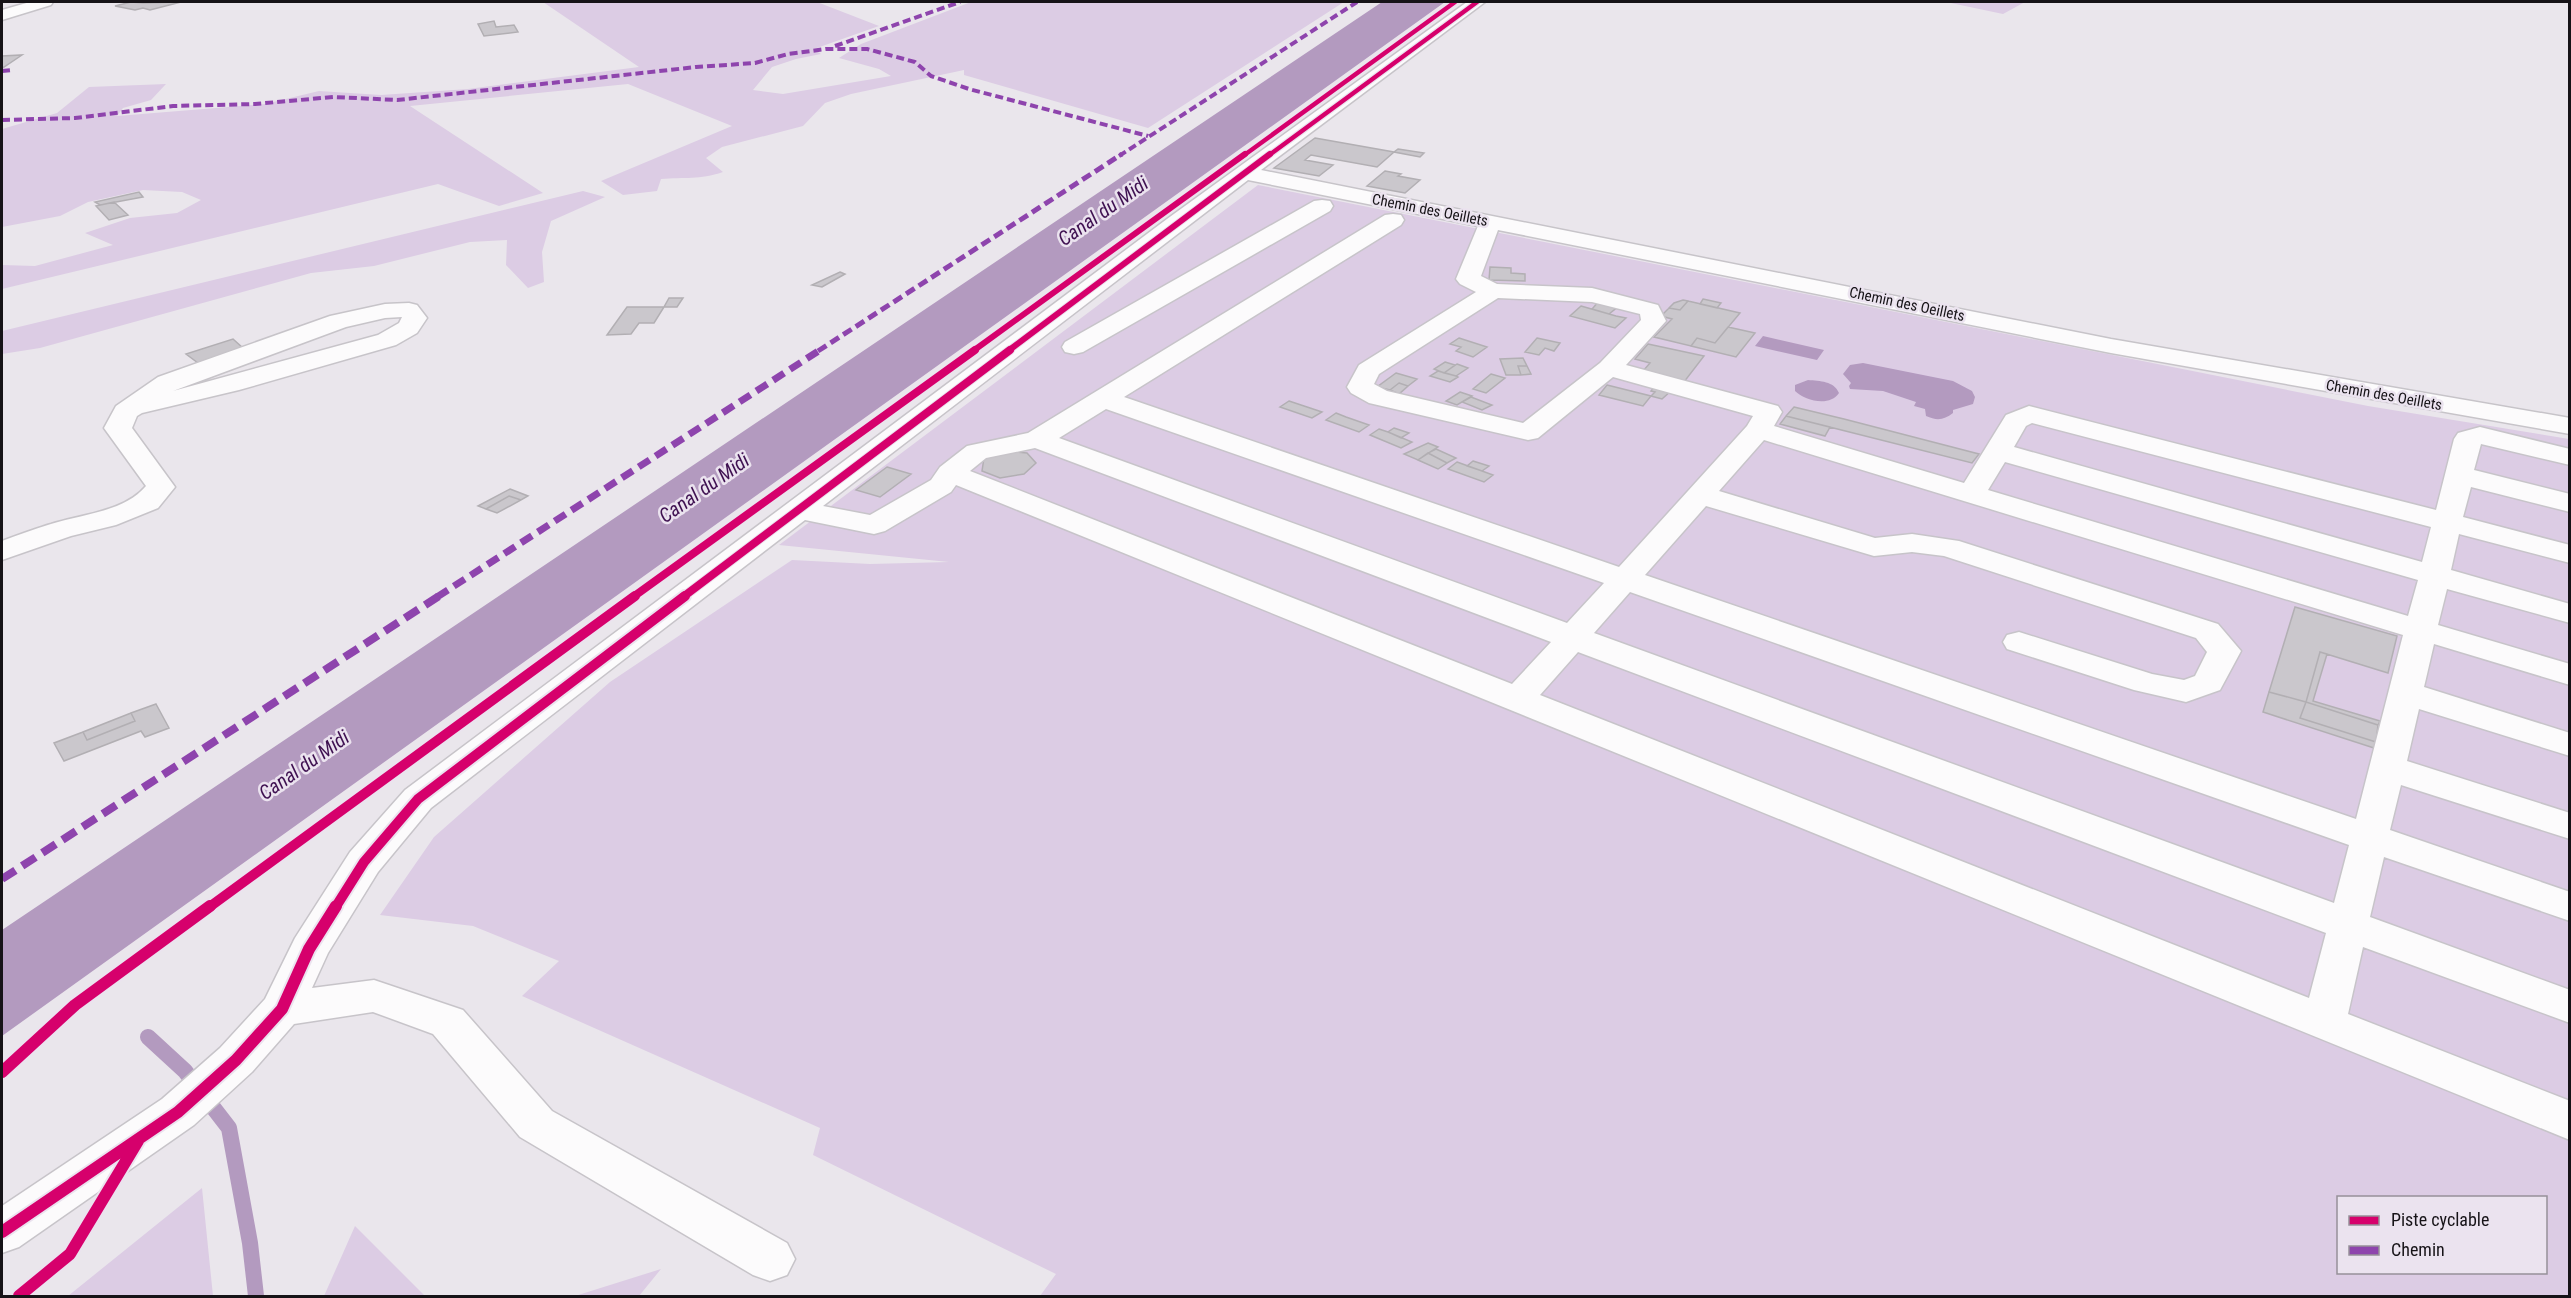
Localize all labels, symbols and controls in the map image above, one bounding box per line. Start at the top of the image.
water label: Canal du Midi [1053,171,1153,251]
street label: Chemin des Oeillets [1371,190,1490,230]
street label: Chemin des Oeillets [1848,283,1967,325]
street label: Chemin des Oeillets [2324,376,2444,414]
water label: Canal du Midi [654,448,754,528]
water label: Canal du Midi [254,725,354,805]
legend [2337,1196,2547,1274]
text: Piste cyclable [2391,1209,2489,1230]
text: Chemin [2391,1239,2445,1260]

